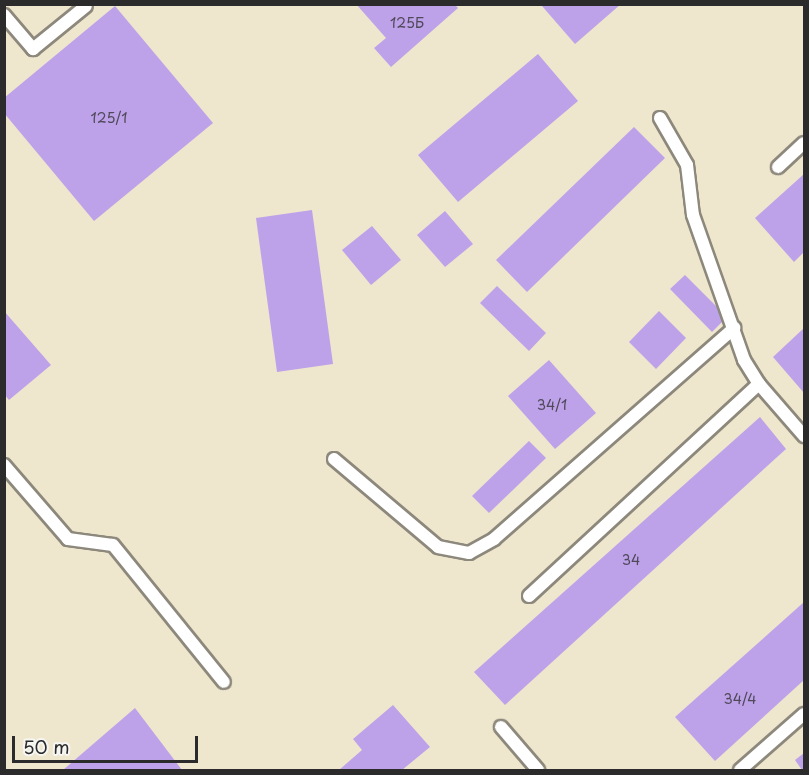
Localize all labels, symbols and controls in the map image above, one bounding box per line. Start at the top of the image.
house number: 125Б [390,15,424,31]
house number: 125/1 [91,110,127,126]
house number: 34/1 [537,397,567,413]
house number: 34 [622,552,640,568]
house number: 34/4 [723,691,757,707]
scale bar [15,724,201,762]
text: 50 m [23,733,70,760]

